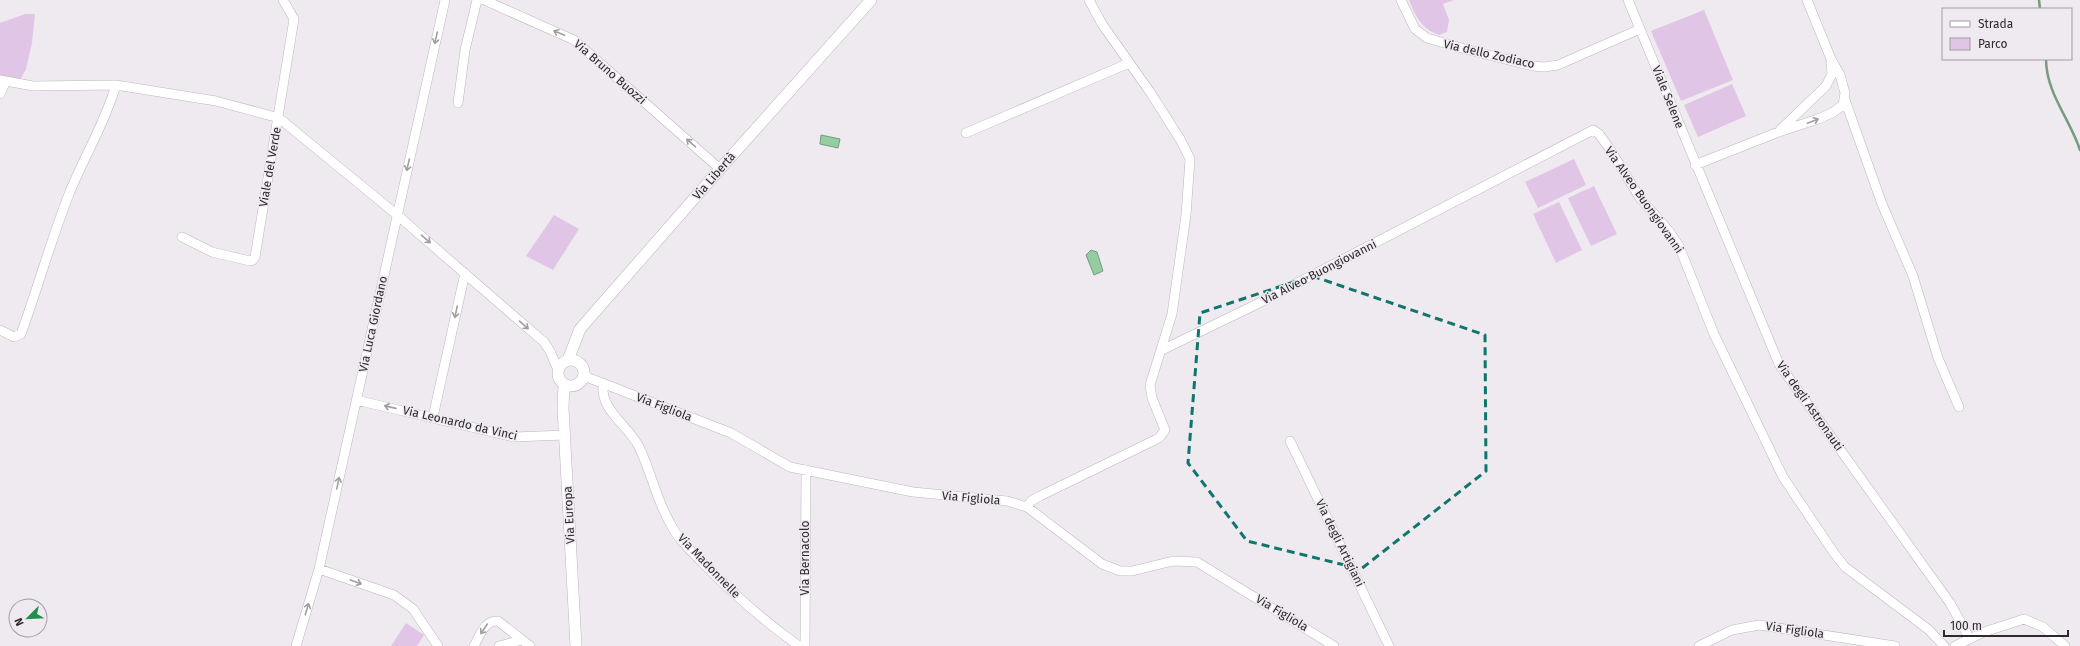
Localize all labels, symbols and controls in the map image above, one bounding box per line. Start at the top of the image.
legend [1942,8,2072,60]
text: Strada [1978,17,2013,31]
one-way arrow [553,29,565,37]
one-way arrow [432,31,440,44]
street label: Via Bruno Buozzi [571,37,649,107]
street label: Via dello Zodiaco [1442,37,1536,71]
text: Parco [1978,37,2008,51]
street label: Viale Selene [1649,64,1687,130]
one-way arrow [1806,116,1818,124]
street label: Viale del Verde [256,126,284,208]
one-way arrow [685,138,696,147]
street label: Via Alveo Buongiovanni [1602,144,1686,256]
street label: Via Libertà [690,149,738,203]
one-way arrow [403,158,411,171]
one-way arrow [420,235,431,244]
street label: Via Alveo Buongiovanni [1259,237,1379,307]
street label: Via Luca Giordano [356,275,390,373]
one-way arrow [452,305,460,318]
one-way arrow [518,320,529,329]
street label: Via degli Astronauti [1774,359,1846,453]
street label: Via Figliola [634,390,694,424]
one-way arrow [384,403,397,411]
street label: Via Leonardo da Vinci [401,403,519,443]
one-way arrow [335,476,343,489]
street label: Via Europa [560,486,578,544]
street label: Via Figliola [941,488,1001,508]
street label: Via degli Artigiani [1313,497,1367,589]
street label: Via Bernacolo [798,521,812,595]
street label: Via Madonnelle [675,531,743,601]
one-way arrow [350,578,362,586]
street label: Via Figliola [1253,592,1311,634]
north arrow [8,598,48,638]
one-way arrow [304,602,311,615]
scale bar [1944,612,2068,638]
text: N [12,616,27,628]
street label: Via Figliola [1765,619,1825,641]
text: 100 m [1950,619,1982,633]
one-way arrow [480,623,488,634]

